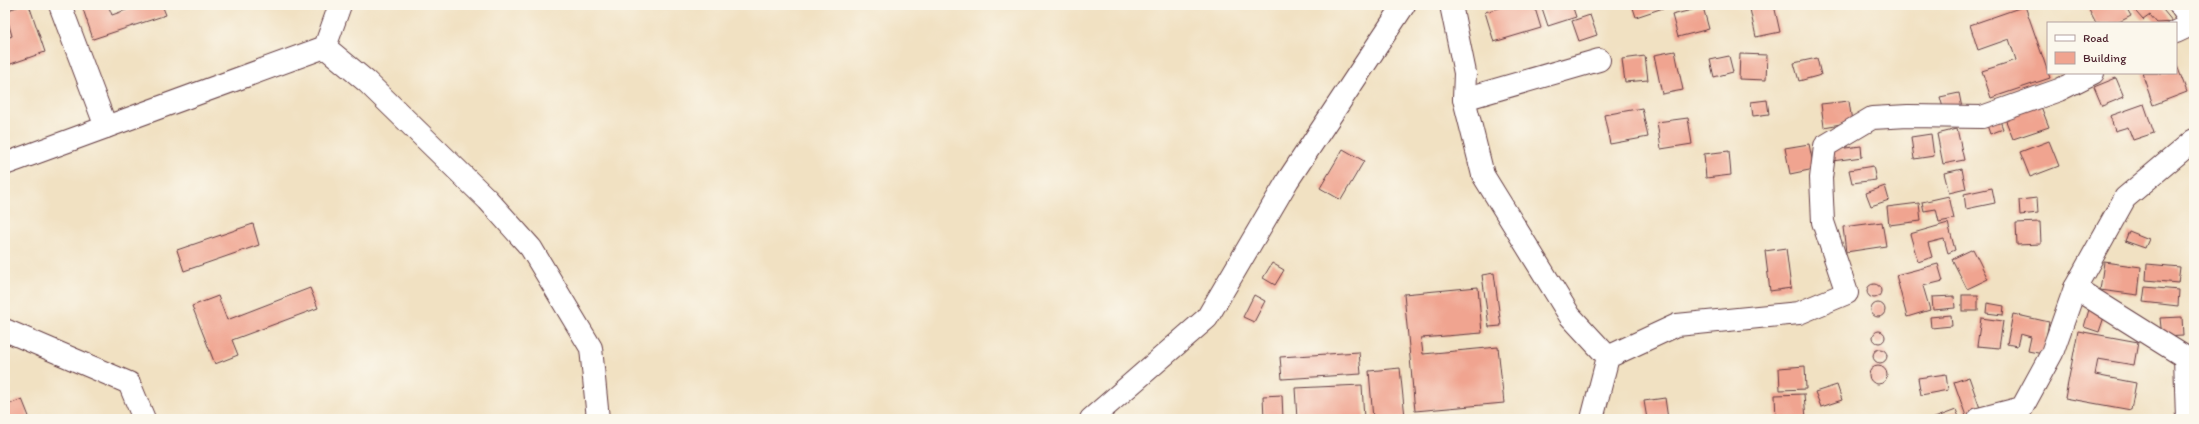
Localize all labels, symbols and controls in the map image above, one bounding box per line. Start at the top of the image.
legend [2047,22,2177,74]
text: Road [2083,31,2109,45]
text: Building [2083,51,2127,65]

